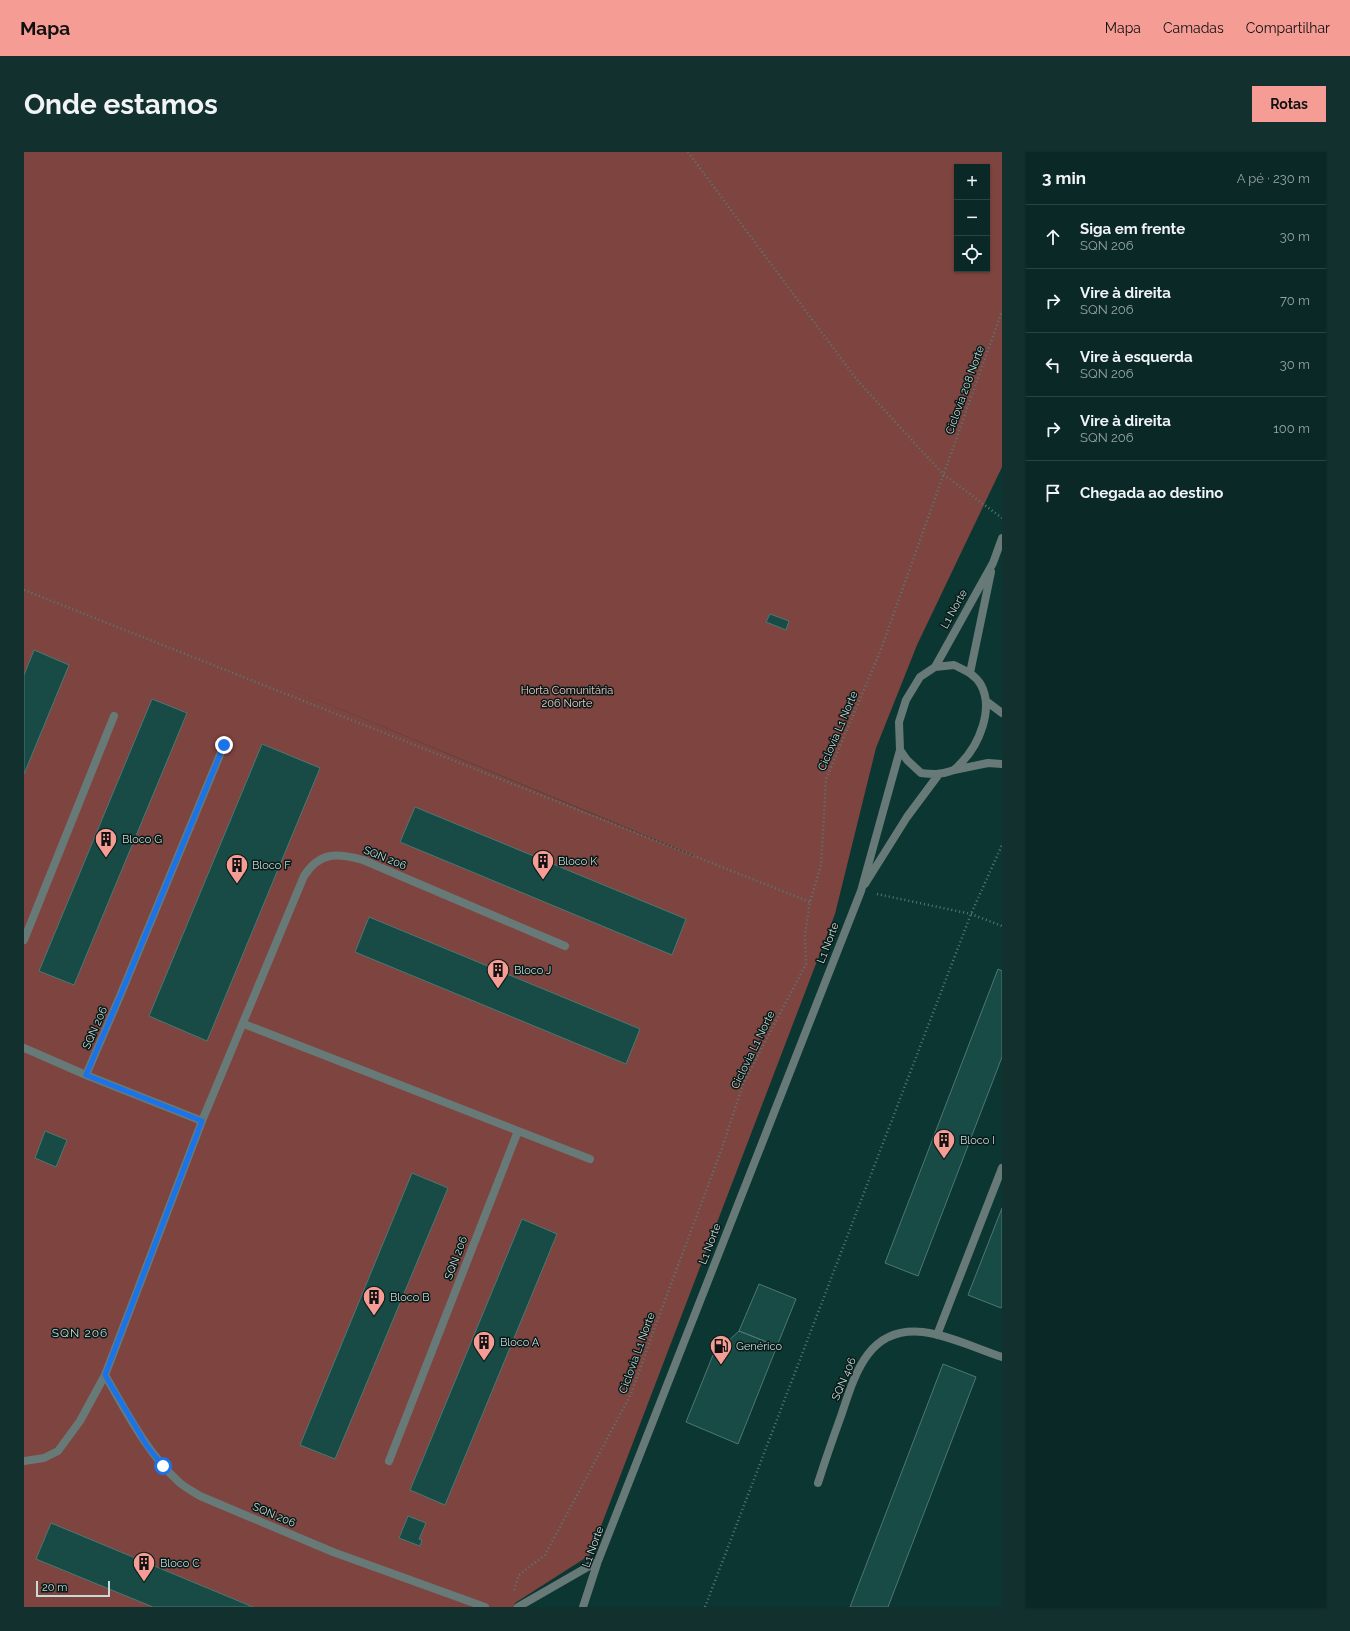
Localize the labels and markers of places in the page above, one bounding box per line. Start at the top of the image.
building icon: Bloco G [93,826,119,859]
place label: Bloco G [122,833,162,846]
building icon: Bloco K [530,848,556,881]
building icon: Bloco F [224,852,250,885]
place label: Bloco K [558,855,598,868]
place label: Bloco F [252,859,291,872]
building icon: Bloco J [485,957,511,990]
place label: Bloco J [514,964,551,977]
building icon: Bloco I [931,1127,957,1160]
place label: Bloco I [960,1134,995,1147]
building icon: Bloco B [361,1284,387,1317]
place label: Bloco B [390,1291,430,1304]
building icon: Bloco A [471,1329,497,1362]
fuel station icon: Genérico [708,1333,734,1366]
place label: Bloco A [500,1336,540,1349]
place label: Genérico [736,1340,782,1353]
building icon: Bloco C [131,1550,157,1583]
place label: Bloco C [160,1557,200,1570]

